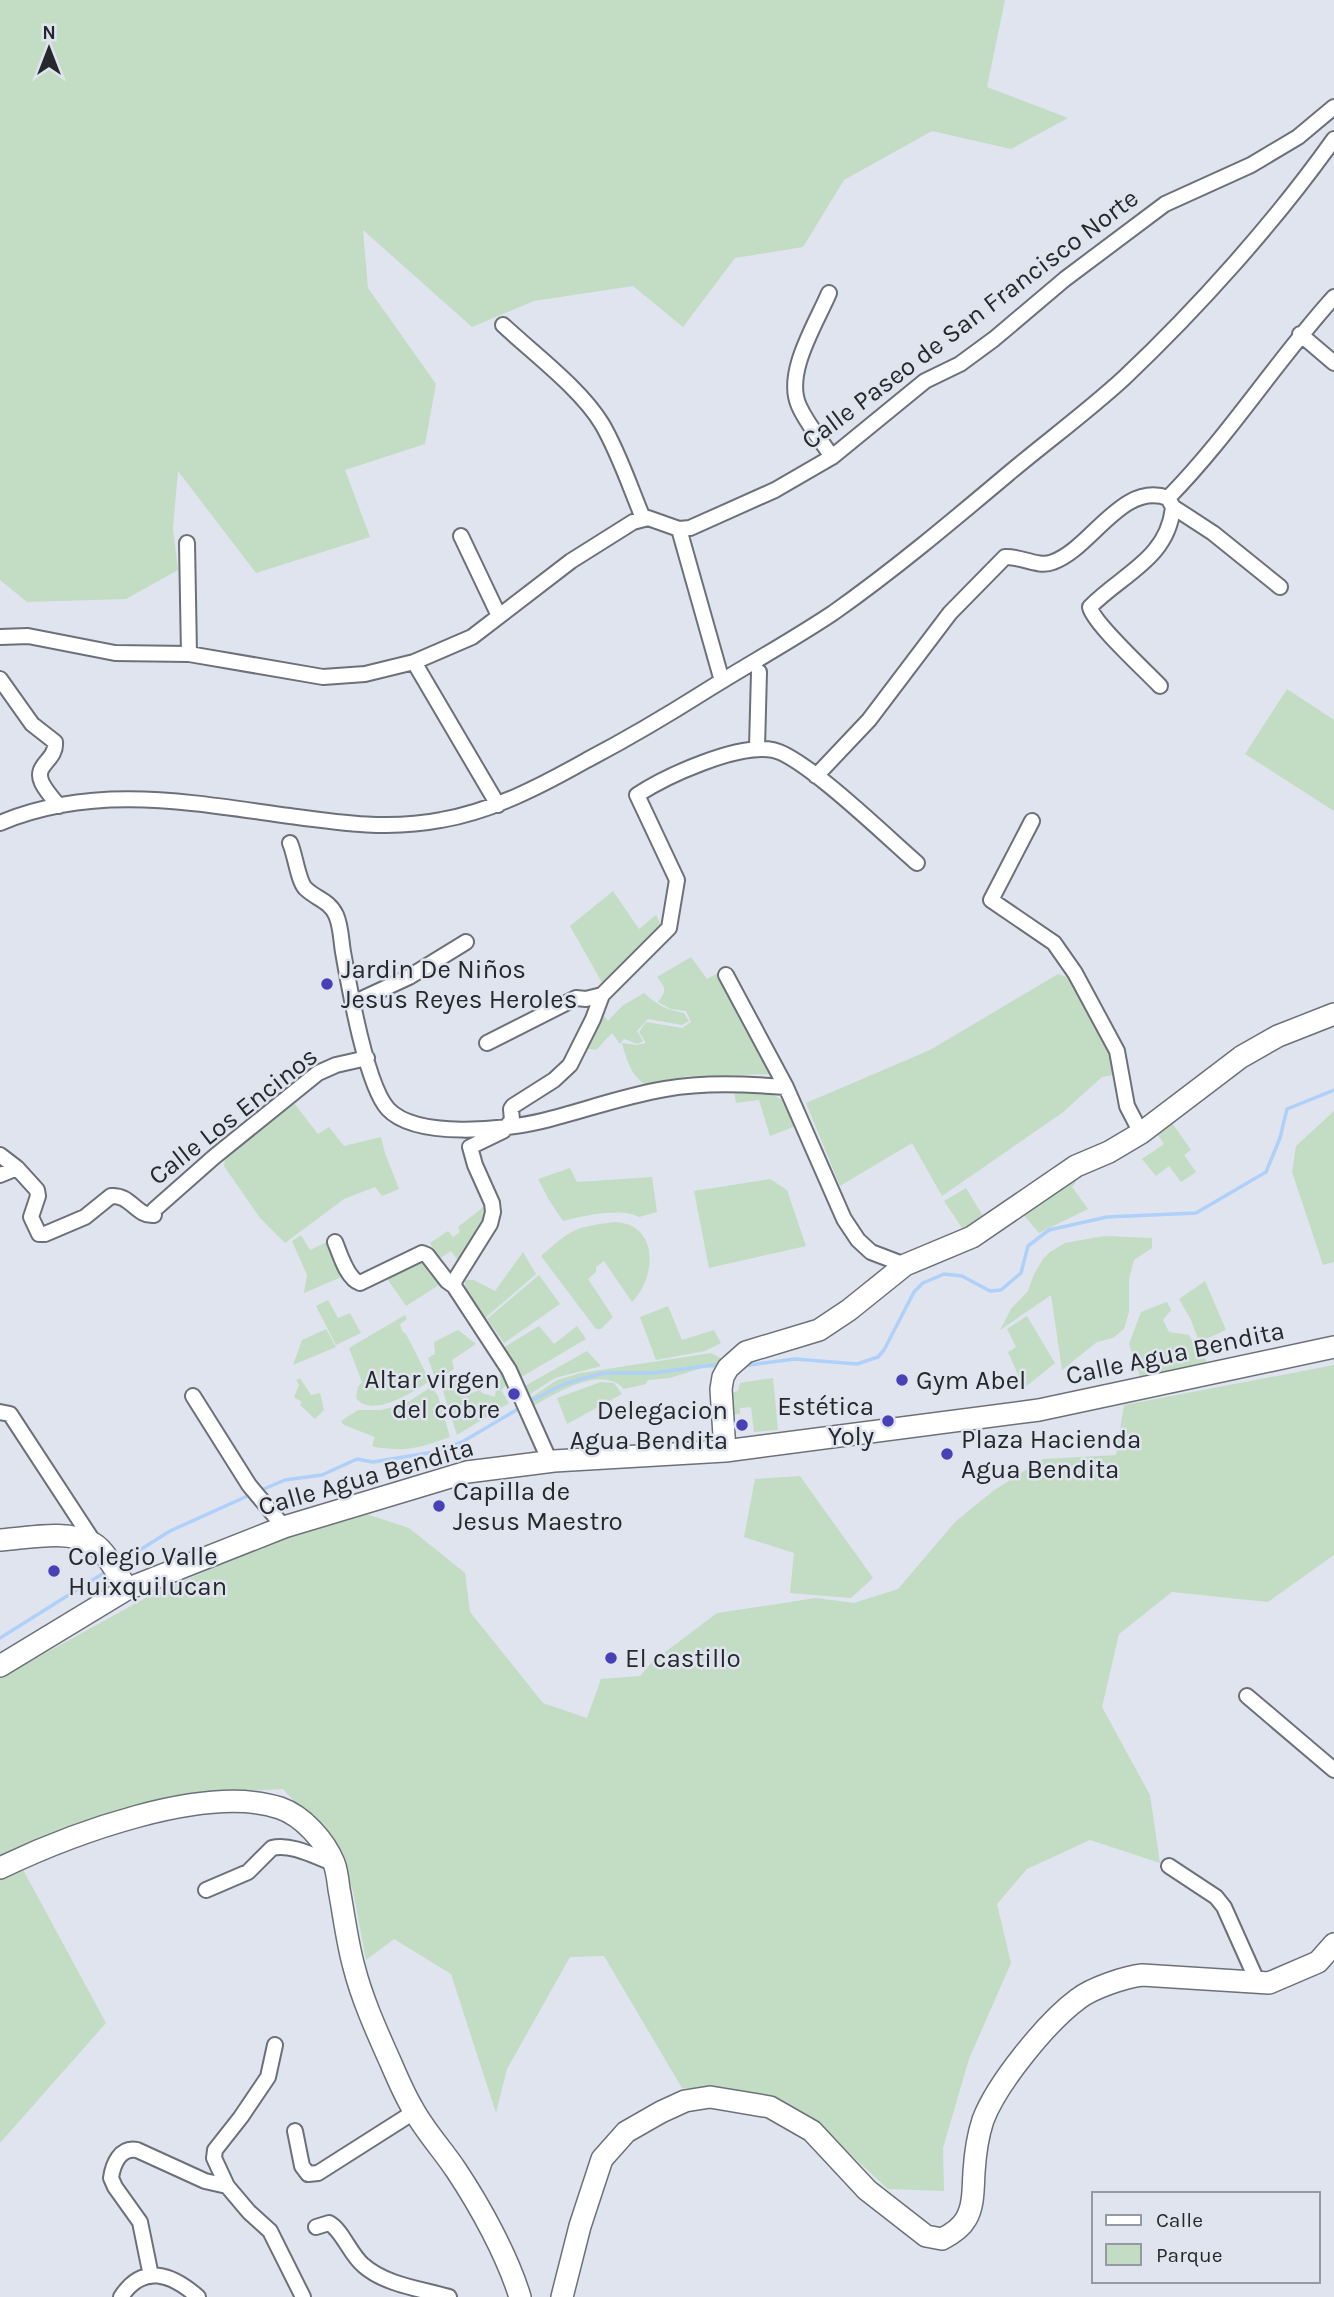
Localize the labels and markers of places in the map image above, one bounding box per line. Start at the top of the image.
place label: Jardin De Niños Jesus Reyes Heroles [341,954,577,1015]
marker: Jardin De Niños Jesus Reyes Heroles [319,976,335,992]
place label: Altar virgen del cobre [365,1364,500,1425]
place label: Gym Abel [916,1365,1026,1396]
marker: Gym Abel [894,1372,910,1388]
marker: Altar virgen del cobre [506,1386,522,1402]
place label: Estética Yoly [777,1391,874,1452]
place label: Delegacion Agua Bendita [570,1395,728,1456]
marker: Estética Yoly [880,1413,896,1429]
marker: Delegacion Agua Bendita [734,1417,750,1433]
place label: Plaza Hacienda Agua Bendita [961,1424,1141,1485]
marker: Plaza Hacienda Agua Bendita [939,1446,955,1462]
place label: Capilla de Jesus Maestro [453,1476,623,1537]
marker: Capilla de Jesus Maestro [431,1498,447,1514]
place label: Colegio Valle Huixquilucan [68,1541,227,1602]
marker: Colegio Valle Huixquilucan [46,1563,62,1579]
place label: El castillo [625,1643,741,1674]
marker: El castillo [603,1650,619,1666]

